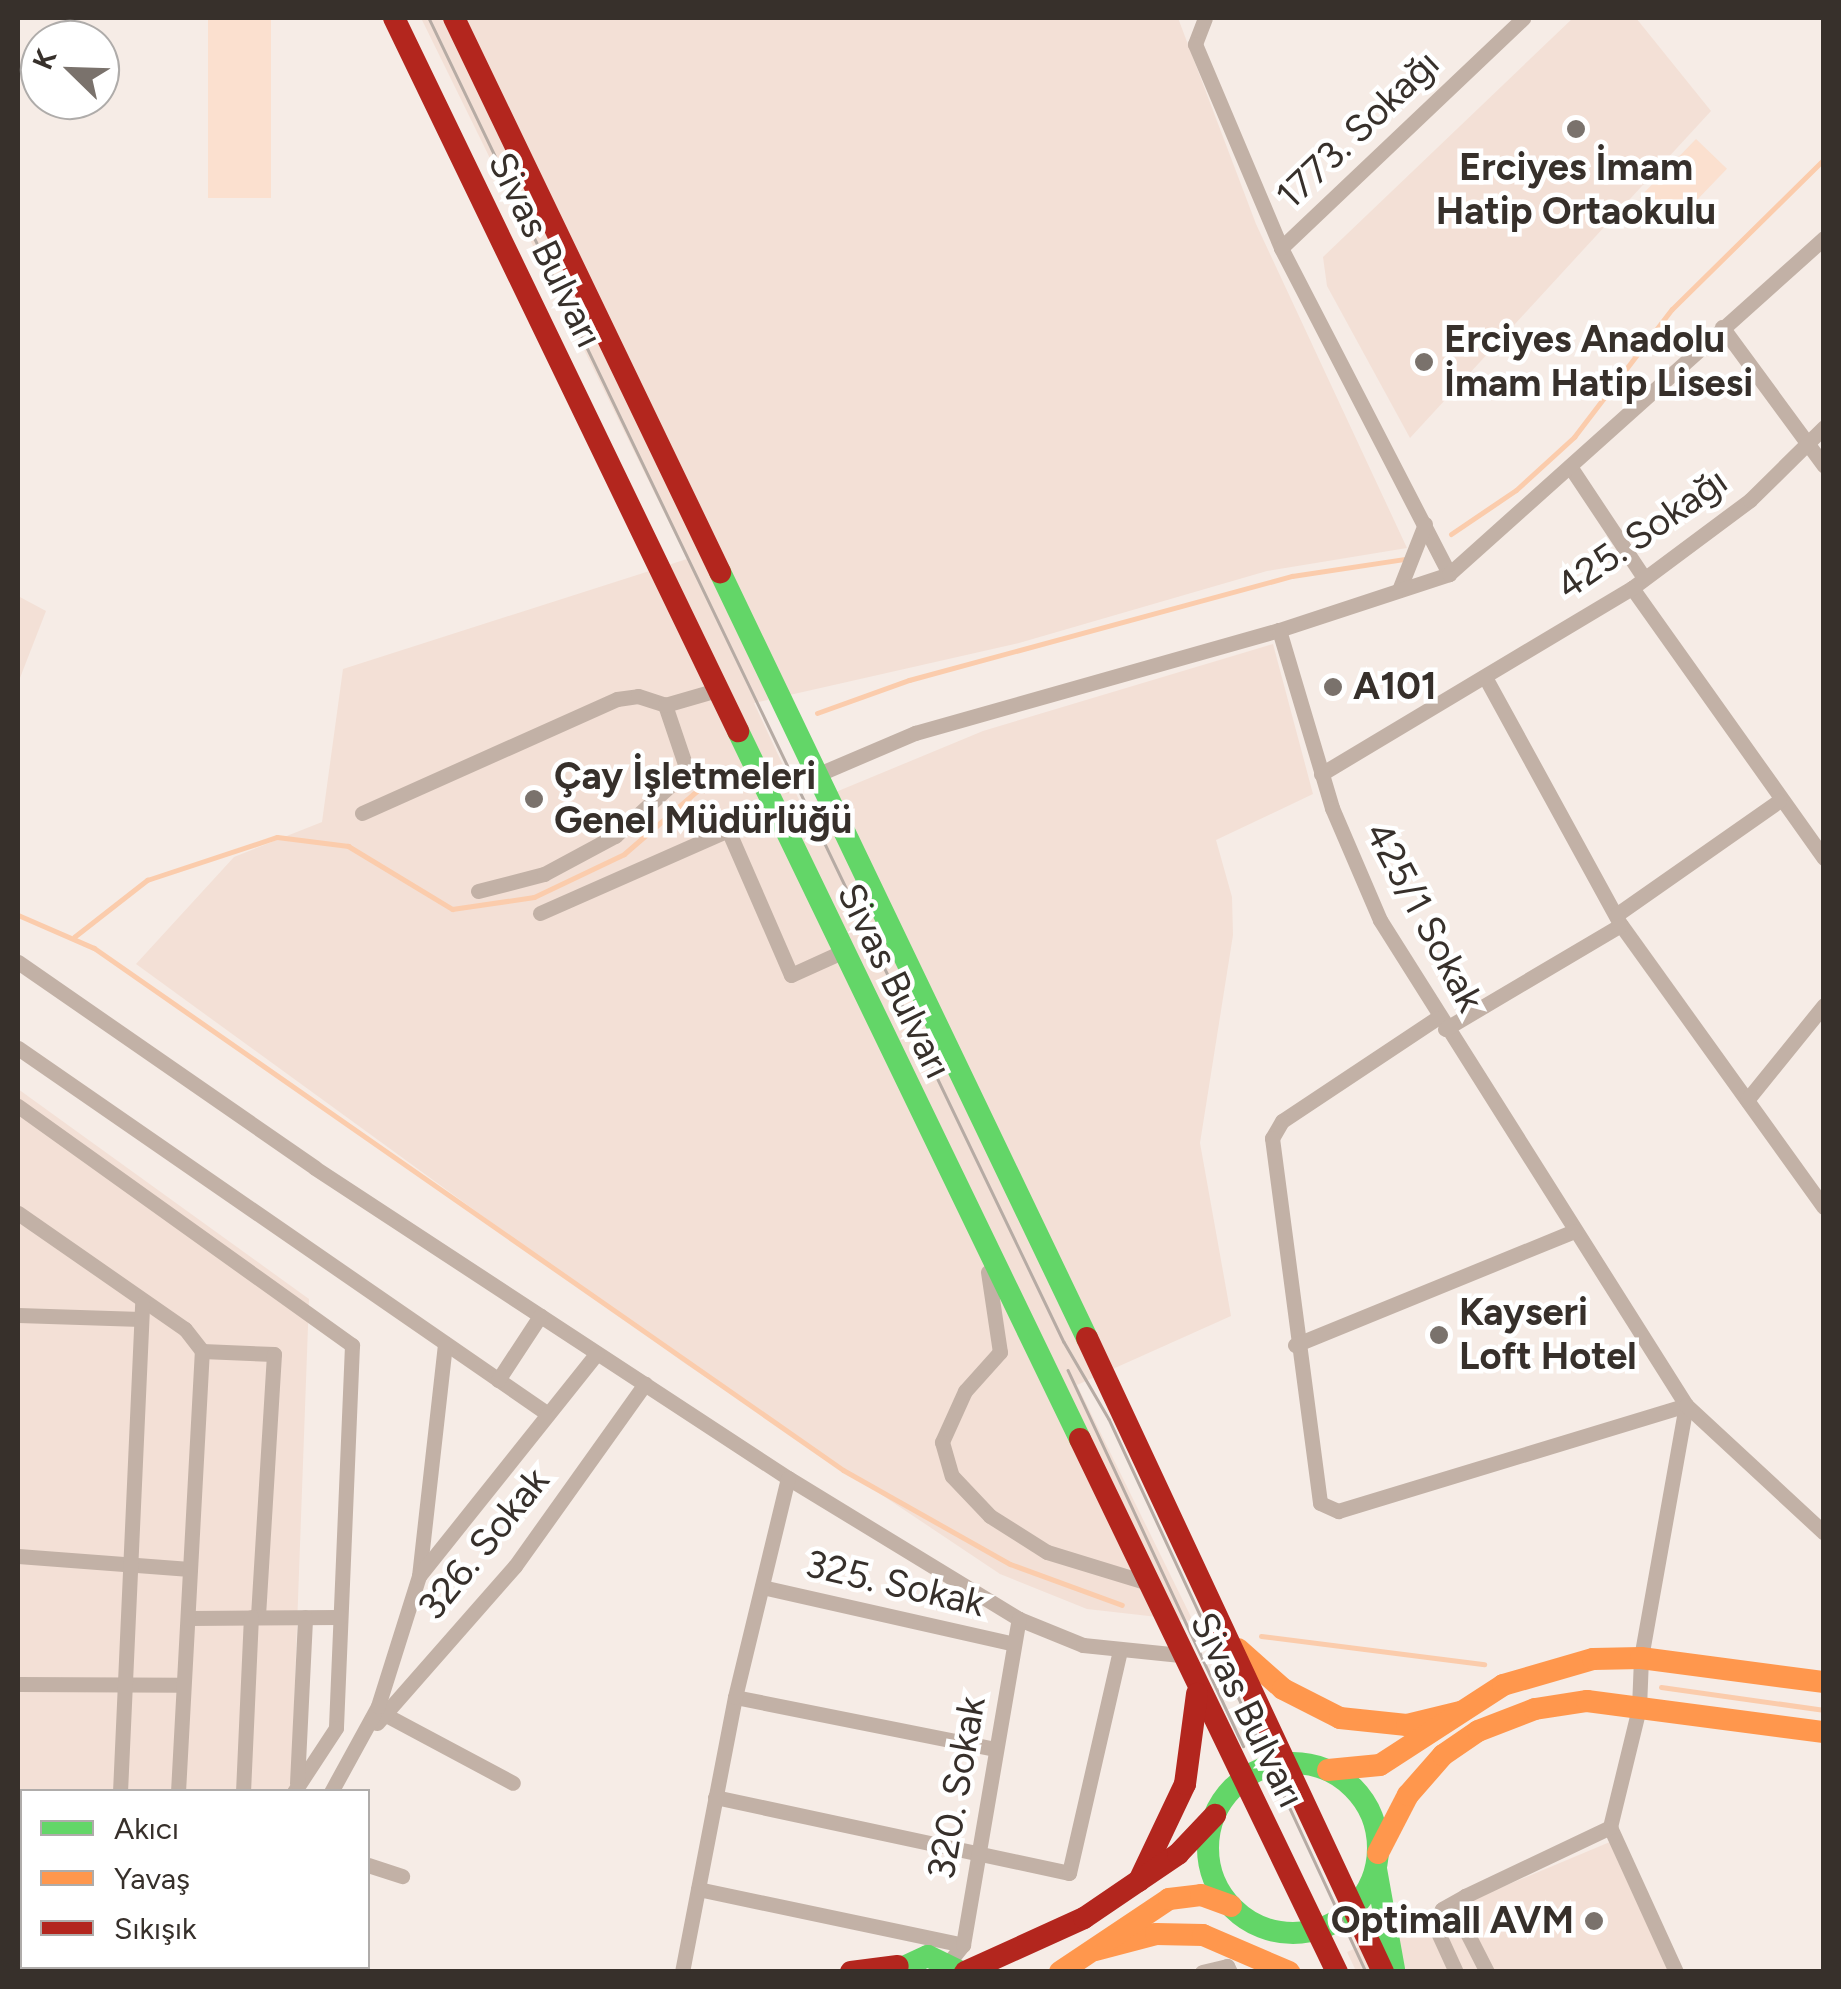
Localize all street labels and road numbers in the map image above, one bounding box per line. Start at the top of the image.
street label: 1773. Sokağı [1267,41,1449,219]
street label: Sivas Bulvarı [478,145,612,355]
street label: 425. Sokağı [1548,459,1736,609]
street label: 425/1 Sokak [1355,815,1493,1019]
street label: Sivas Bulvarı [827,876,961,1086]
street label: 326. Sokak [409,1459,559,1629]
street label: 325. Sokak [801,1541,989,1627]
street label: Sivas Bulvarı [1180,1605,1314,1815]
street label: 320. Sokak [919,1693,995,1883]

